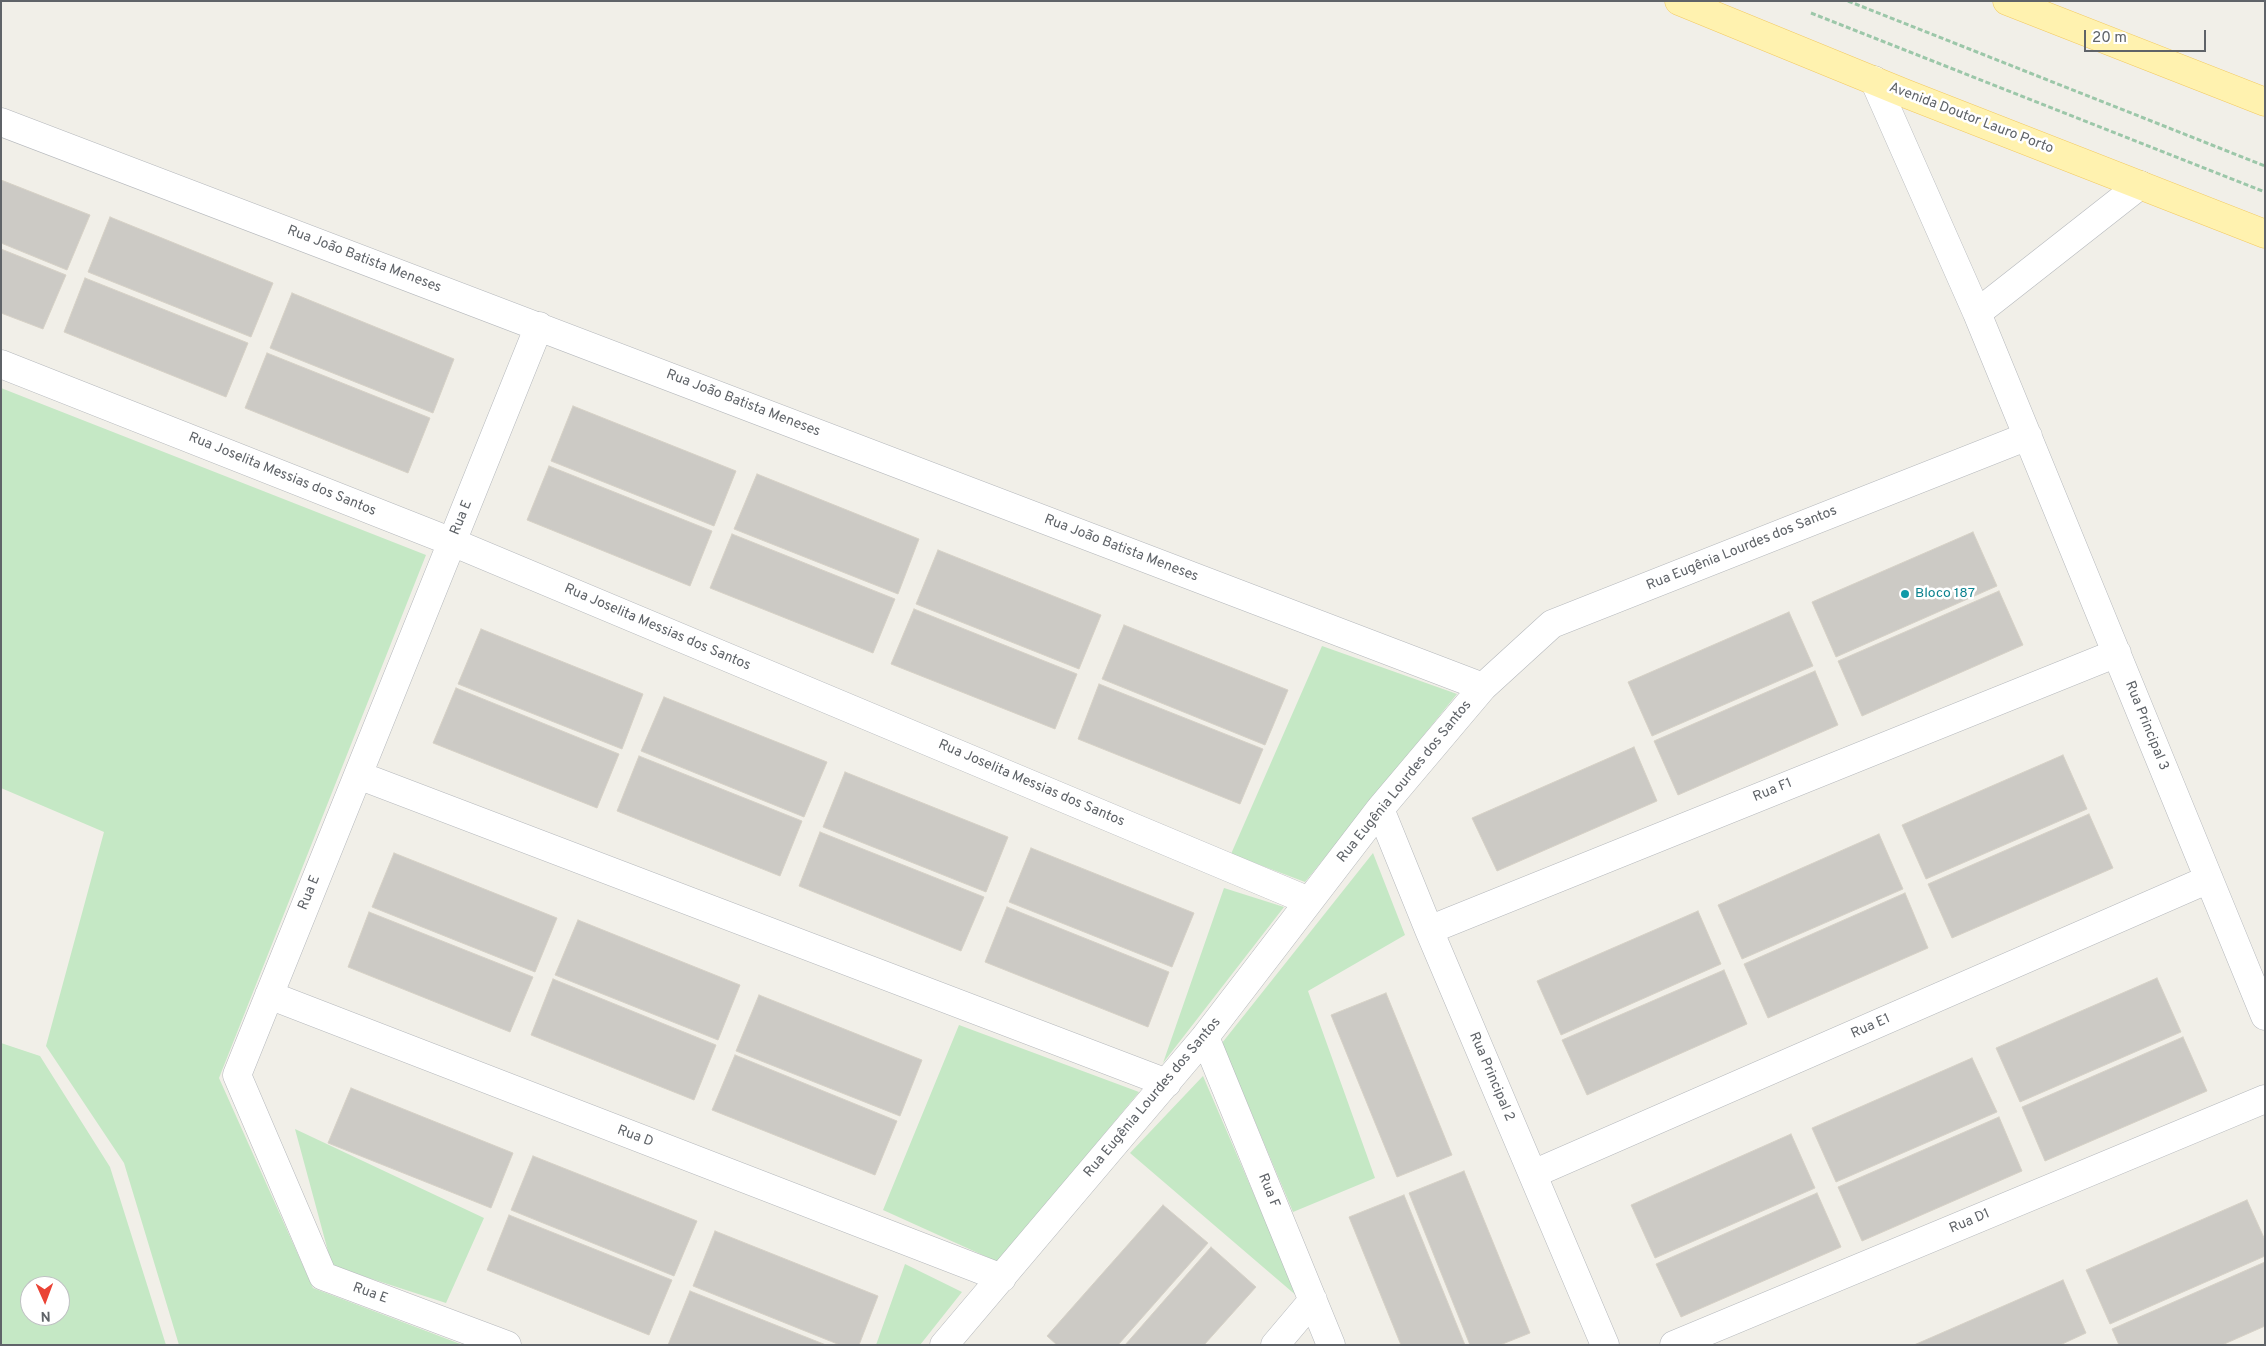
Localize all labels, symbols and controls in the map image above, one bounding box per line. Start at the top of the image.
scale bar [2086,20,2208,52]
text: 20 m [2092,29,2127,48]
street label: Avenida Doutor Lauro Porto [1886,80,2056,158]
street label: Rua João Batista Meneses [285,223,443,297]
street label: Rua João Batista Meneses [664,367,822,441]
street label: Rua Joselita Messias dos Santos [186,430,378,520]
street label: Rua E [447,498,477,538]
street label: Rua Eugênia Lourdes dos Santos [1644,503,1840,595]
street label: Rua João Batista Meneses [1042,512,1200,586]
street label: Rua Joselita Messias dos Santos [561,581,753,675]
place label: Bloco 187 [1915,586,1975,602]
marker: Bloco 187 [1899,588,1911,600]
street label: Rua Principal 3 [2120,679,2172,773]
street label: Rua Eugênia Lourdes dos Santos [1334,698,1476,866]
street label: Rua Joselita Messias dos Santos [935,737,1127,831]
street label: Rua F1 [1751,776,1795,806]
street label: Rua E [295,873,325,913]
street label: Rua E1 [1849,1011,1893,1043]
street label: Rua Eugênia Lourdes dos Santos [1081,1015,1225,1181]
street label: Rua Principal 2 [1465,1030,1517,1124]
street label: Rua D [615,1122,655,1152]
street label: Rua F [1254,1171,1282,1211]
street label: Rua D1 [1947,1206,1993,1238]
north arrow [20,1276,70,1326]
street label: Rua E [350,1280,390,1308]
text: N [40,1307,51,1324]

